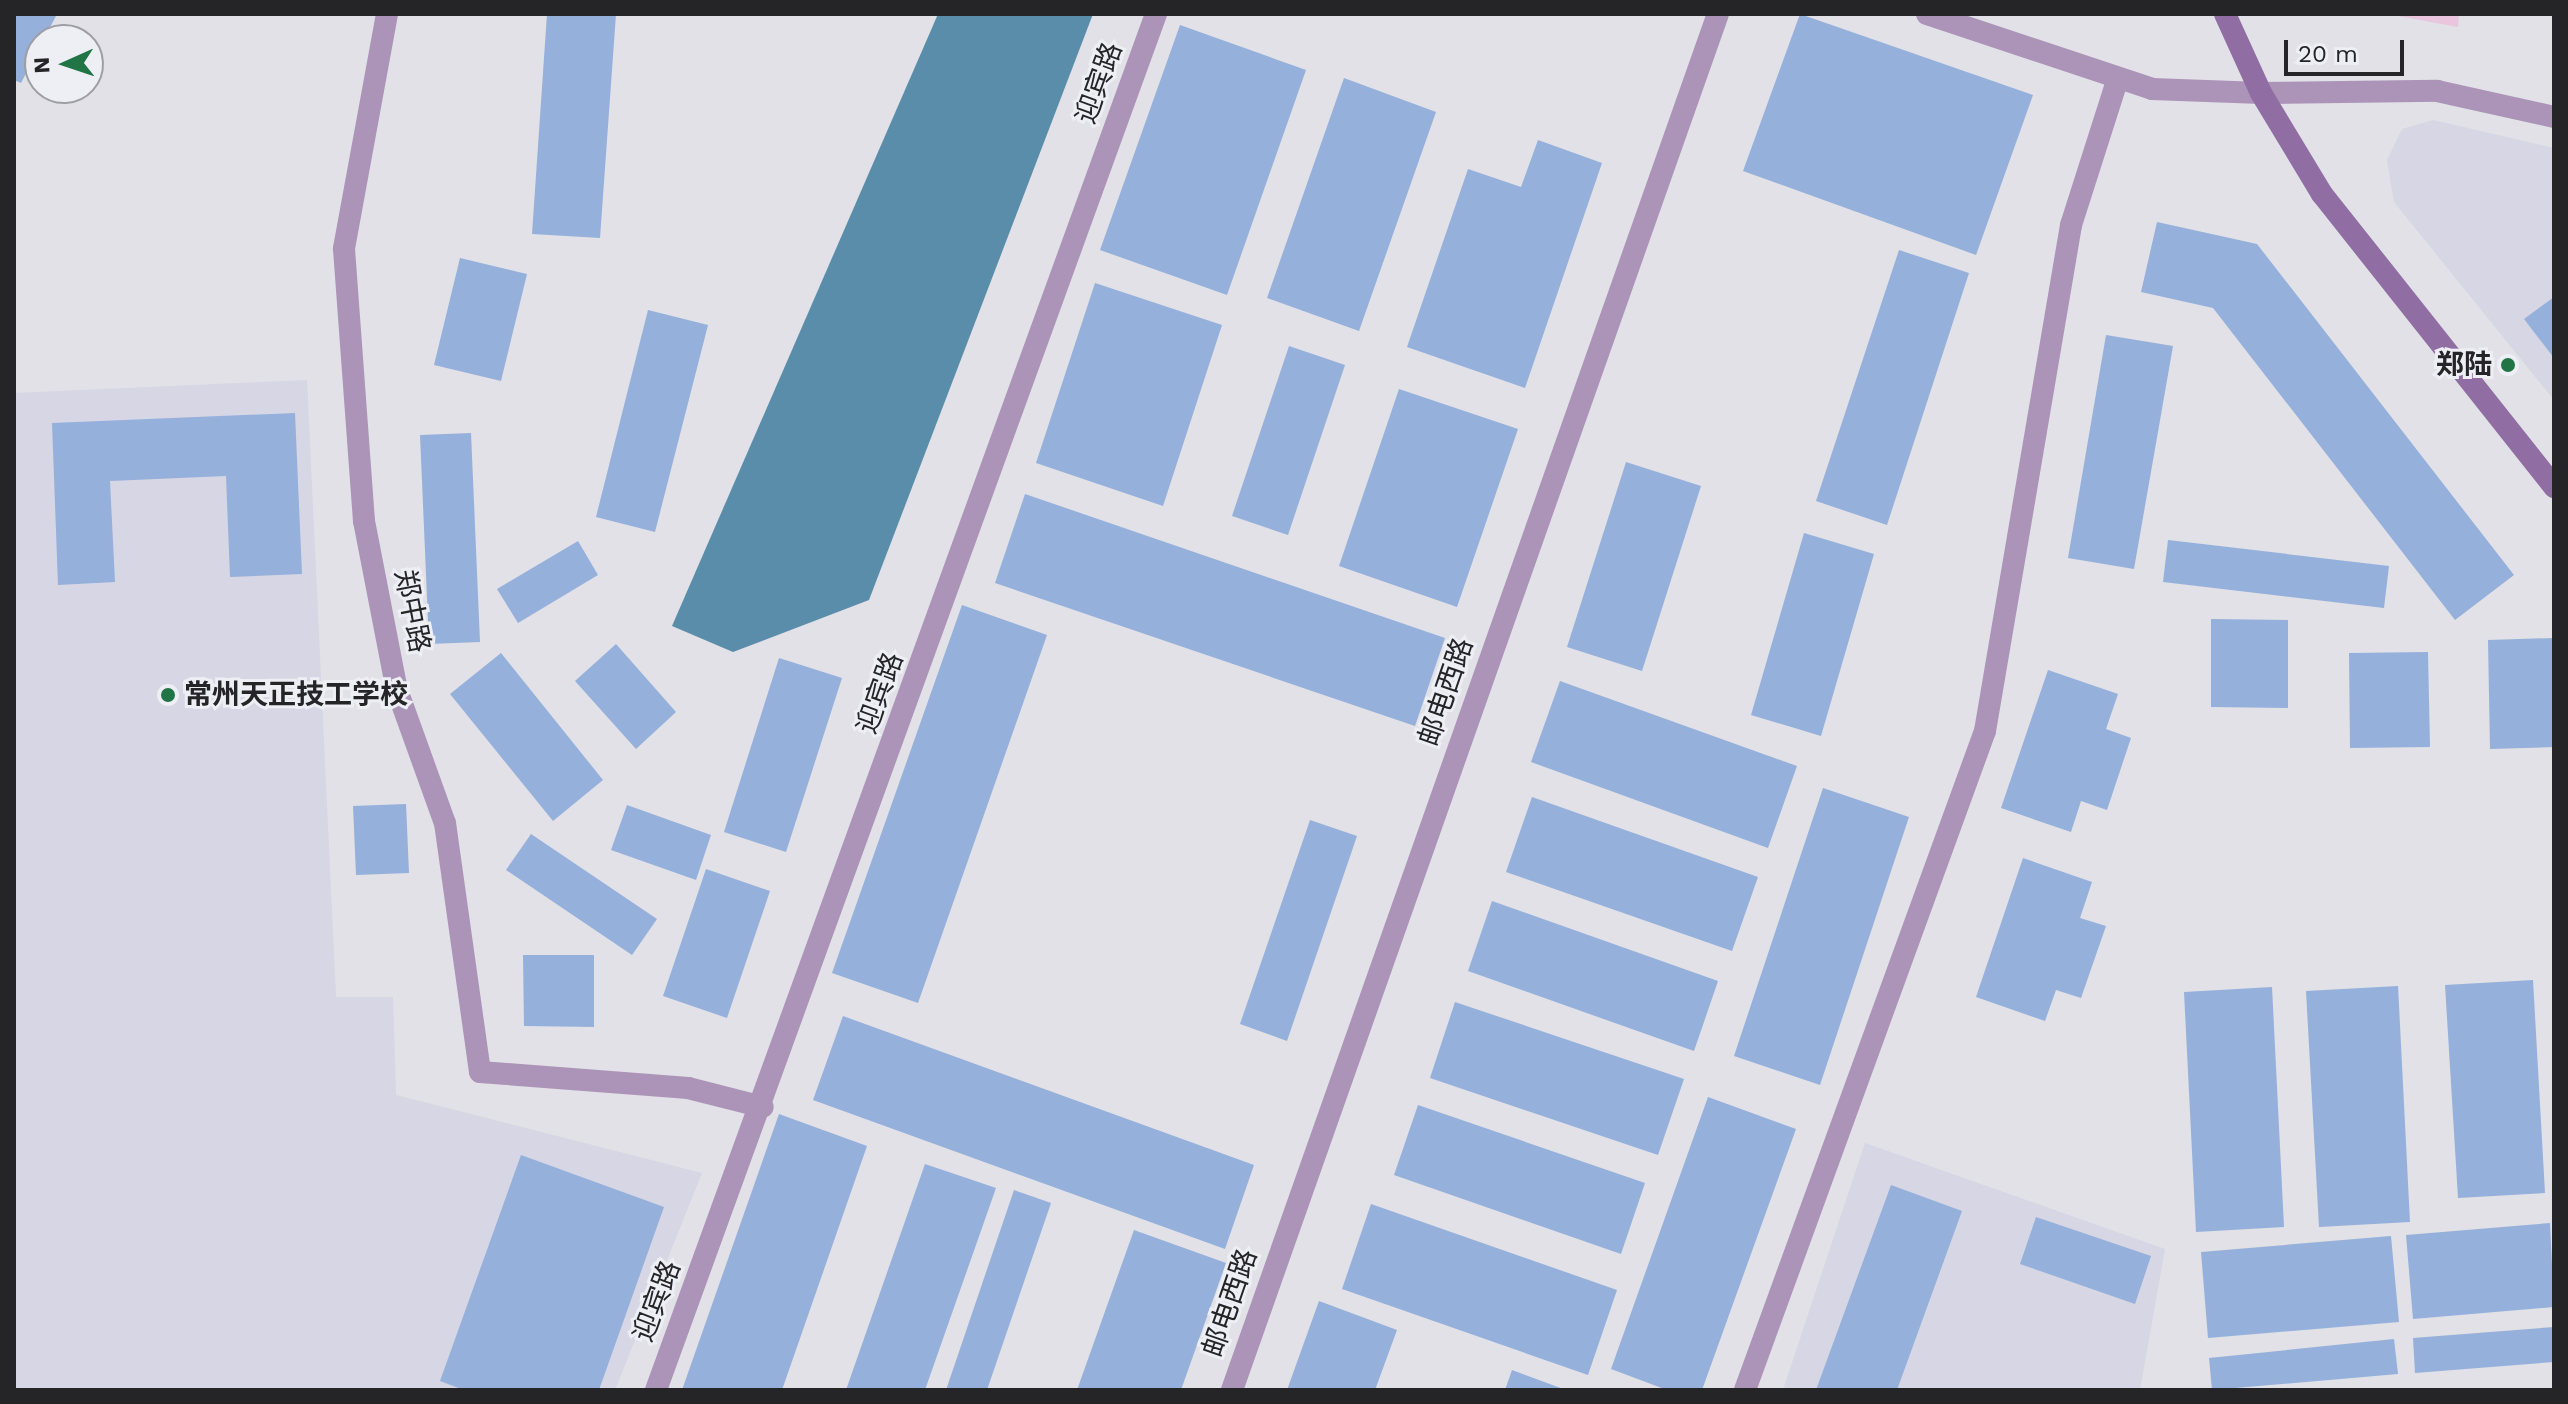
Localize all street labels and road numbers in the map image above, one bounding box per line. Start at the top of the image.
street label: 迎宾路 [1069,38,1129,128]
street label: 郑中路 [387,567,437,655]
street label: 邮电西路 [1412,634,1480,750]
street label: 迎宾路 [850,648,910,738]
street label: 邮电西路 [1196,1245,1264,1361]
street label: 迎宾路 [626,1256,688,1346]

